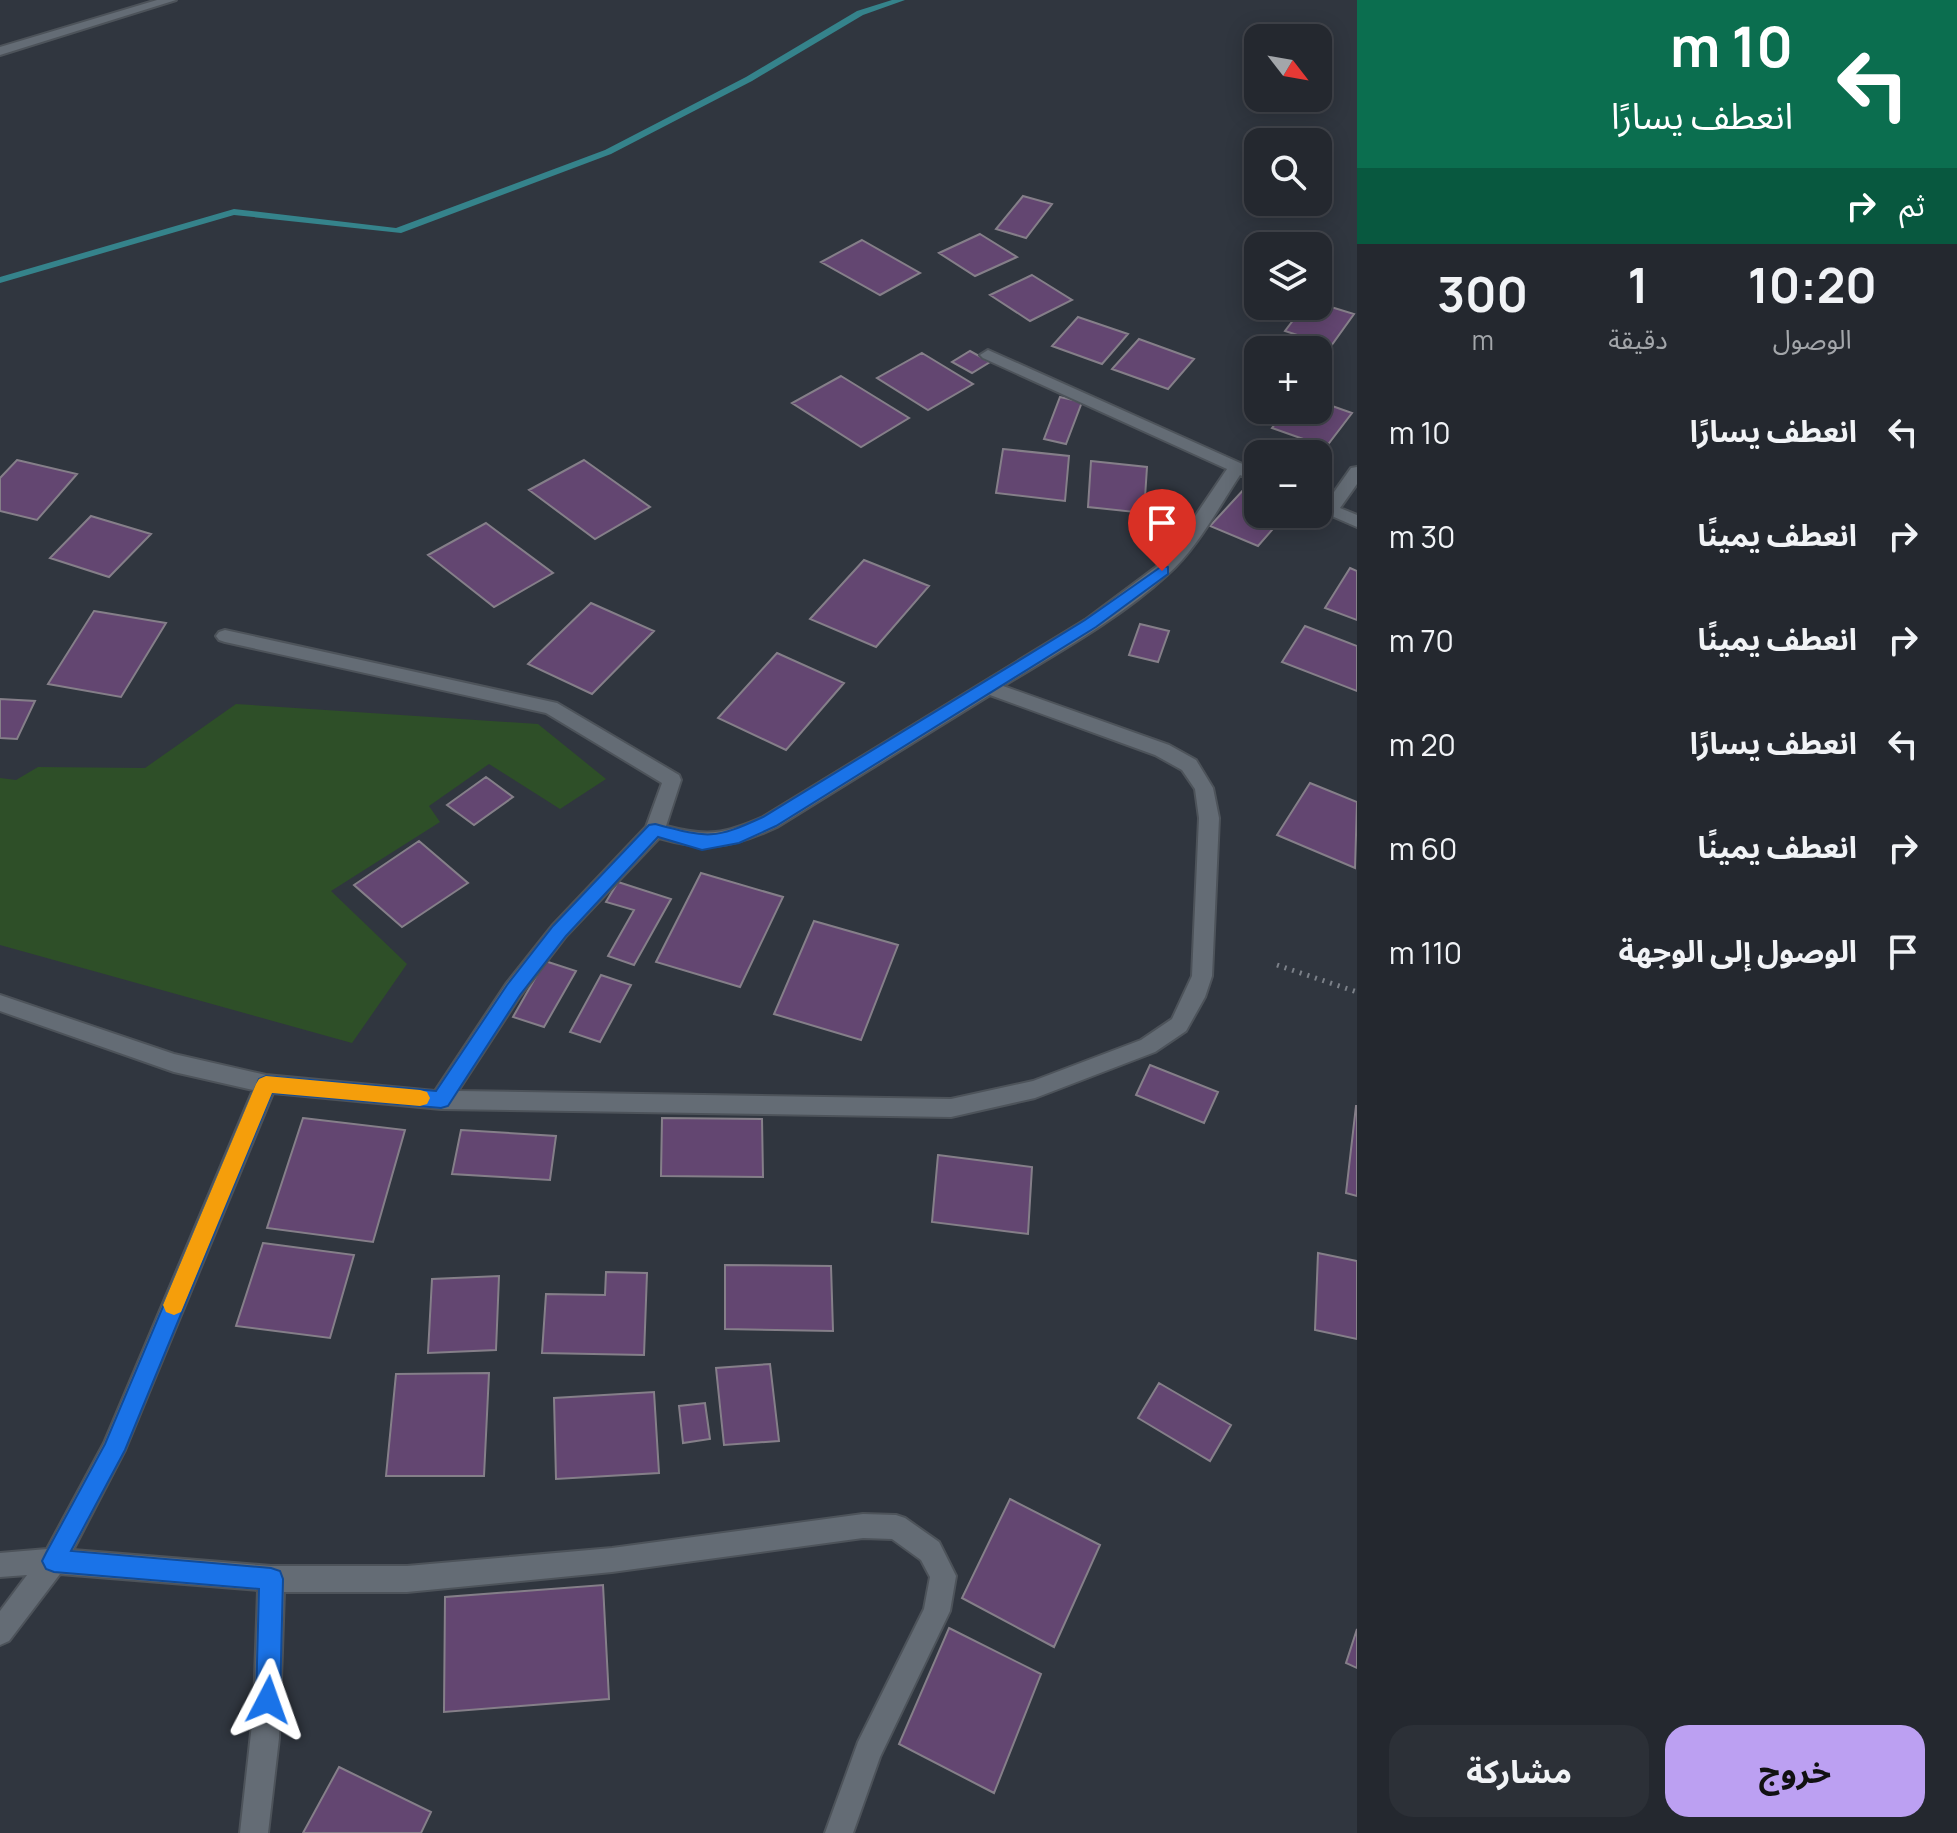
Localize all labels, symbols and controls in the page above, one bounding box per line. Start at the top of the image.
text: 10 m [1670,7,1793,84]
north arrow [1244,24,1332,112]
map controls [1244,24,1332,528]
icon: left [1821,32,1925,136]
text: انعطف يسارًا [1611,91,1793,140]
button: search [1244,128,1332,216]
icon: right [1839,184,1883,228]
text: ثم [1899,184,1925,225]
button: layers [1244,232,1332,320]
text: 1 [1627,252,1648,317]
text: 10:20 [1748,252,1877,317]
text: 300 [1437,261,1528,326]
text: دقيقة [1608,321,1668,357]
text: الوصول [1773,321,1852,357]
text: m [1472,322,1494,358]
button: + [1244,336,1332,424]
text: انعطف يسارًا [1690,410,1857,451]
icon: left [1881,410,1925,454]
text: 10 m [1389,412,1450,453]
button: − [1244,440,1332,528]
pin [1128,489,1196,571]
icon: arrive [1140,501,1184,545]
text: انعطف يمينًا [1698,514,1857,555]
icon: right [1881,514,1925,558]
text: 30 m [1389,516,1455,557]
text: انعطف يمينًا [1698,618,1857,659]
icon: right [1881,618,1925,662]
text: 70 m [1389,620,1454,661]
text: انعطف يسارًا [1690,722,1857,763]
icon: left [1881,722,1925,766]
text: 20 m [1389,724,1456,765]
text: انعطف يمينًا [1698,826,1857,867]
icon: right [1881,826,1925,870]
text: 60 m [1389,828,1457,869]
text: الوصول إلى الوجهة [1618,930,1857,971]
icon: arrive [1881,930,1925,974]
text: 110 m [1389,932,1462,973]
position arrow [226,1658,310,1742]
button: مشاركة [1389,1725,1649,1817]
button: خروج [1665,1725,1925,1817]

